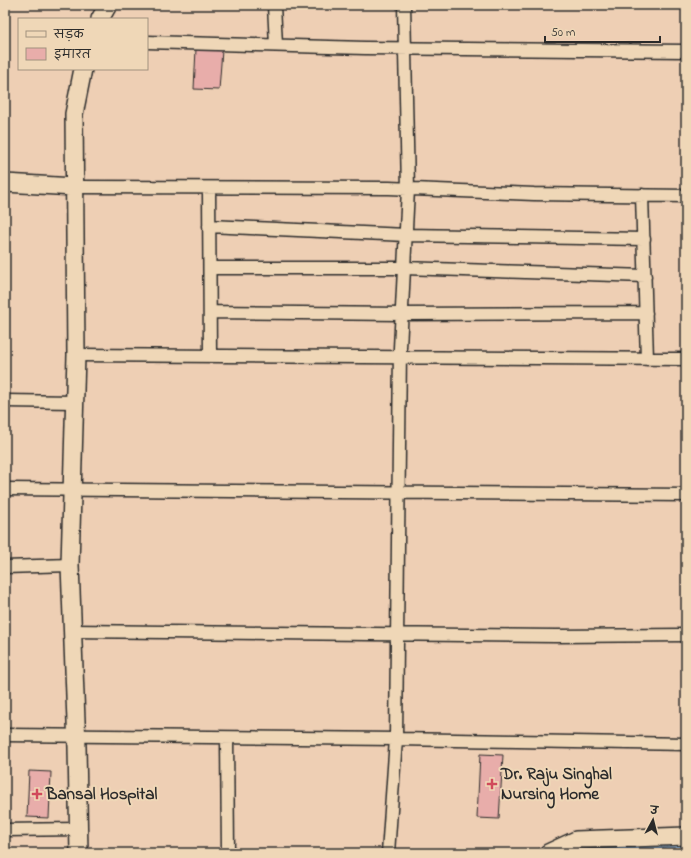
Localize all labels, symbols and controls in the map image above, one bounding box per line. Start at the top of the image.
legend [18,18,148,70]
scale bar [545,18,660,44]
text: 50 m [551,24,575,42]
text: सड़क [53,26,85,44]
text: इमारत [54,46,92,64]
place label: Dr. Raju Singhal Nursing Home [500,762,612,809]
marker: Dr. Raju Singhal Nursing Home [486,778,498,790]
place label: Bansal Hospital [45,782,158,807]
marker: Bansal Hospital [31,788,43,800]
north arrow [633,800,673,840]
text: उ [648,803,660,820]

